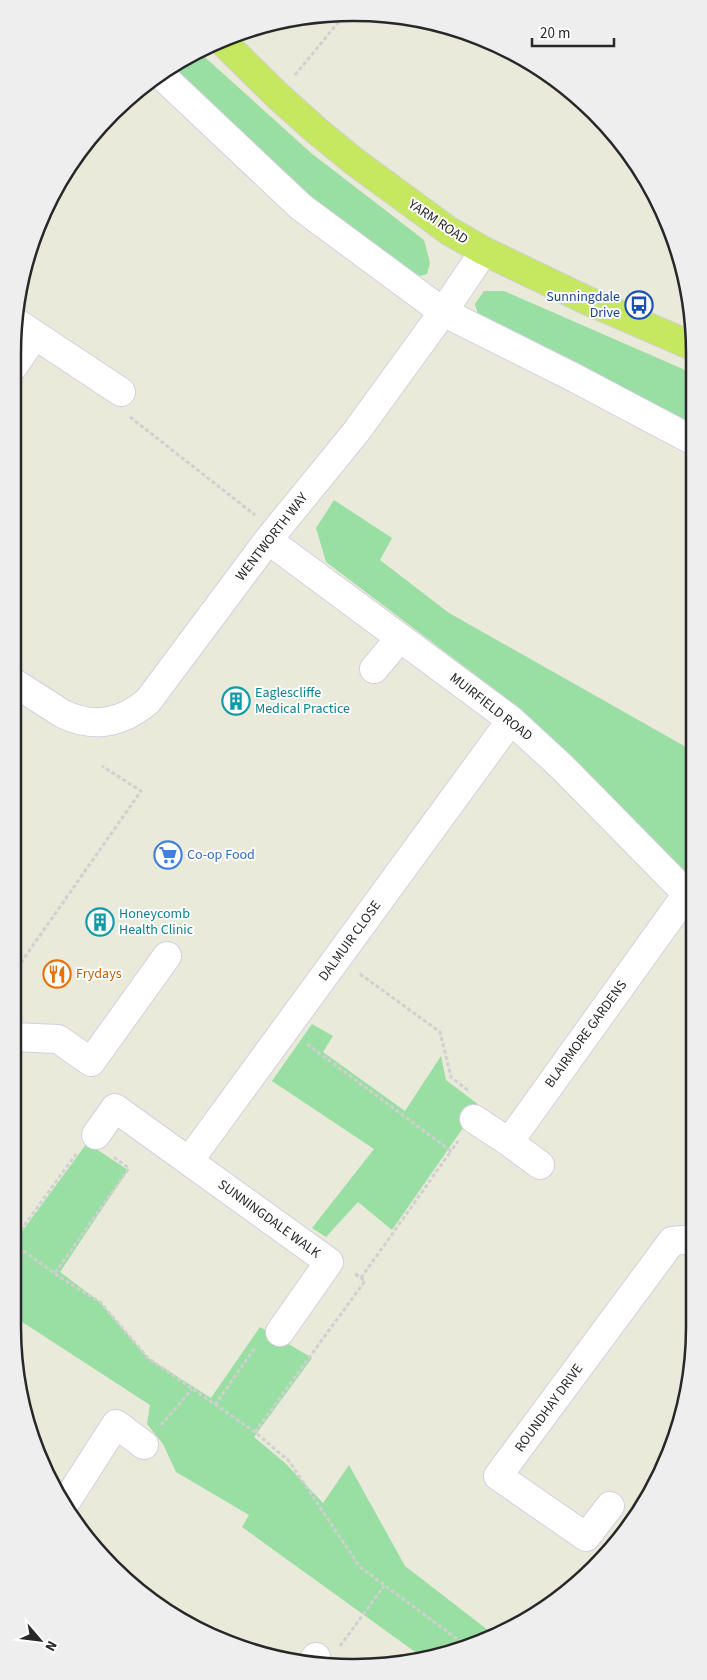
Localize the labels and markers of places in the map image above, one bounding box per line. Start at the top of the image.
place label: Sunningdale Drive [546,287,620,323]
bus stop icon: Sunningdale Drive [624,290,654,320]
place label: Eaglescliffe Medical Practice [255,683,350,719]
building icon: Eaglescliffe Medical Practice [221,686,251,716]
supermarket icon: Co-op Food [153,840,183,870]
place label: Co-op Food [187,845,255,865]
place label: Honeycomb Health Clinic [119,904,194,940]
building icon: Honeycomb Health Clinic [85,907,115,937]
restaurant icon: Frydays [42,959,72,989]
place label: Frydays [76,964,122,984]

